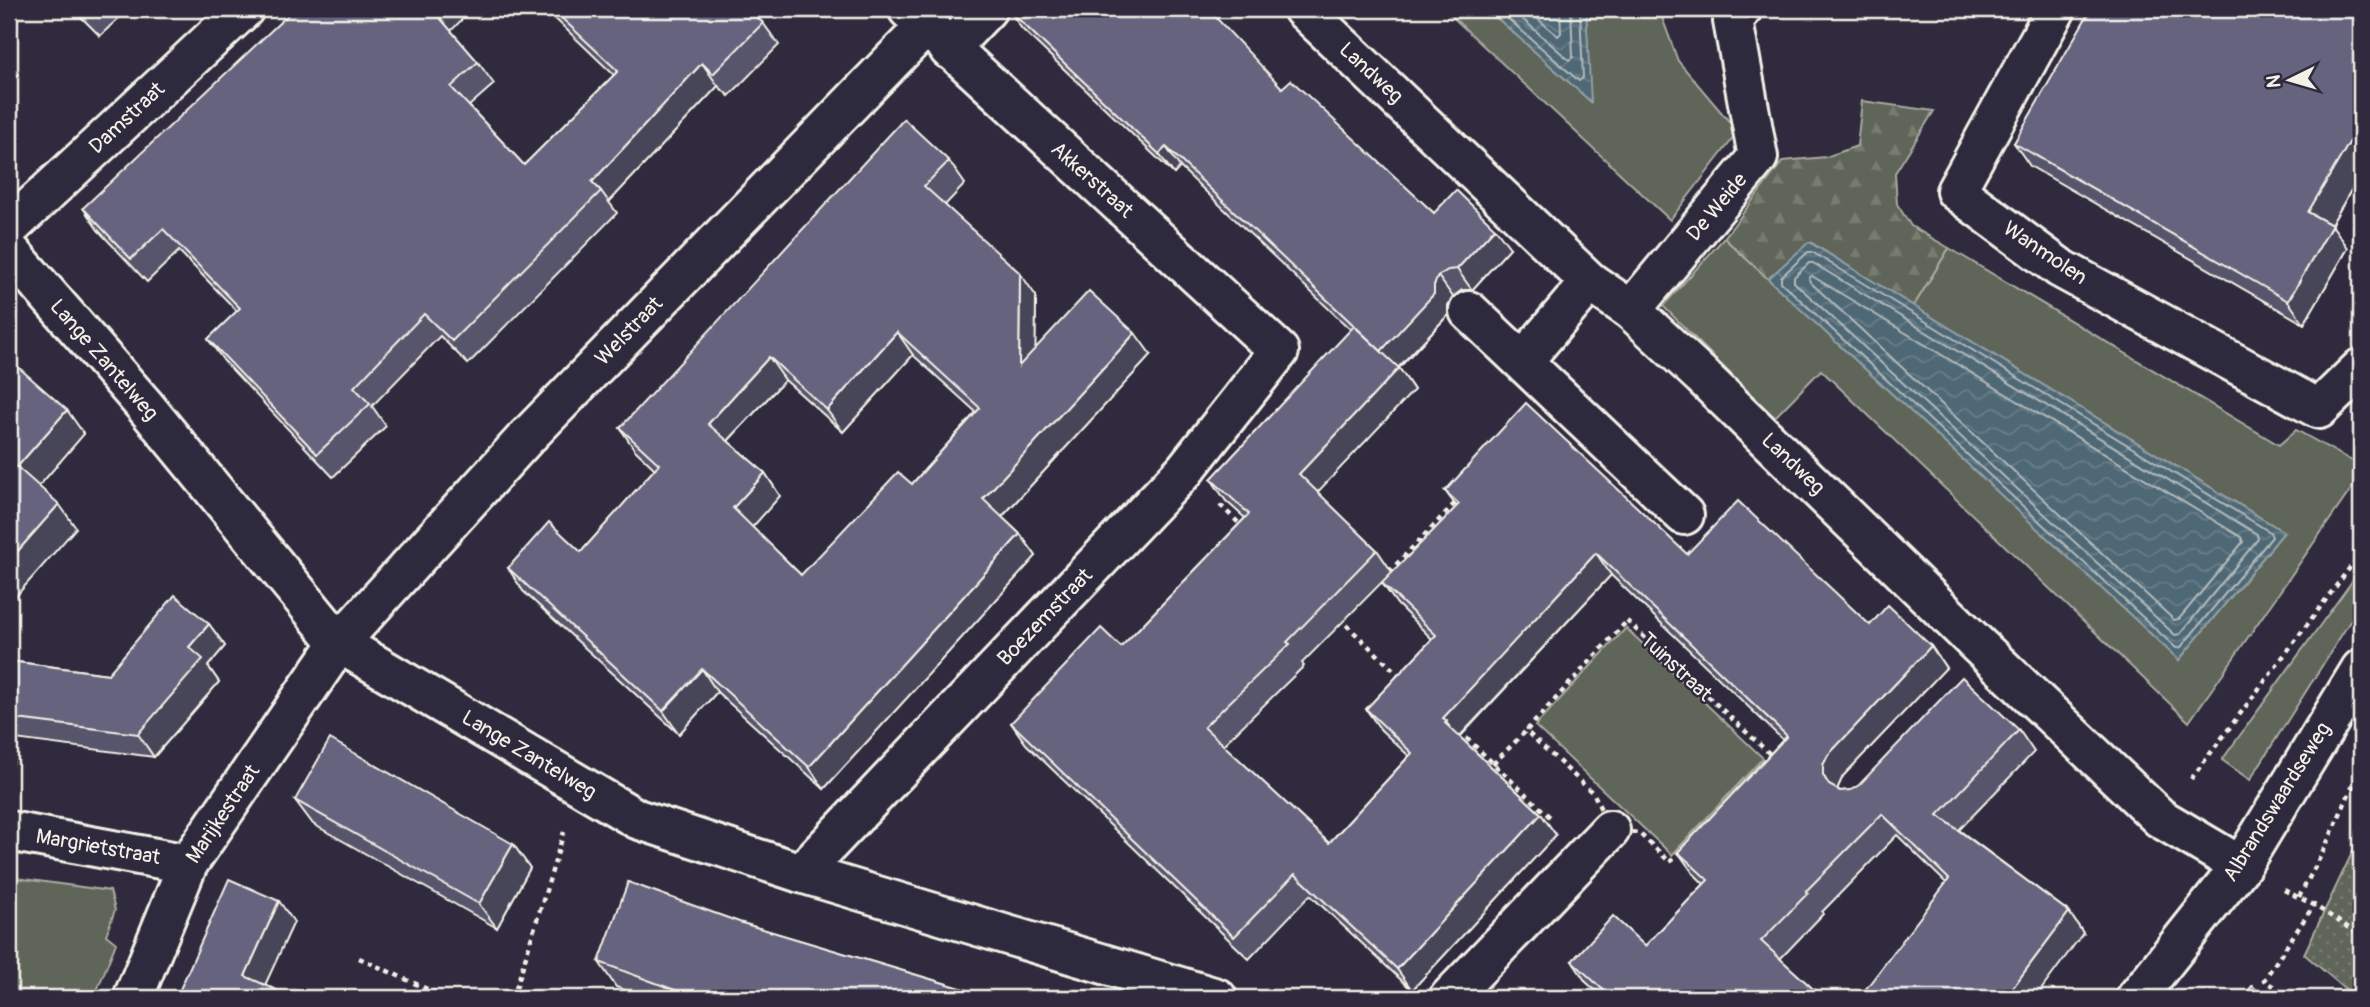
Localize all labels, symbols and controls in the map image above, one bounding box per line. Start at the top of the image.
street label: Landweg [1333,36,1409,110]
north arrow [2254,46,2324,116]
text: N [2262,74,2287,89]
street label: Damstraat [83,76,171,160]
street label: Akkerstraat [1045,136,1139,224]
street label: De Weide [1681,167,1754,247]
street label: Wanmolen [1998,215,2092,291]
street label: Welstraat [589,290,669,371]
street label: Lange Zantelweg [44,294,164,426]
street label: Landweg [1755,427,1831,501]
street label: Boezemstraat [992,562,1099,672]
street label: Tuinstraat [1634,627,1718,708]
street label: Lange Zantelweg [457,704,601,806]
street label: Albrandswaardseweg [2217,717,2337,887]
street label: Marijkestraat [180,759,266,869]
street label: Margrietstraat [34,823,163,871]

